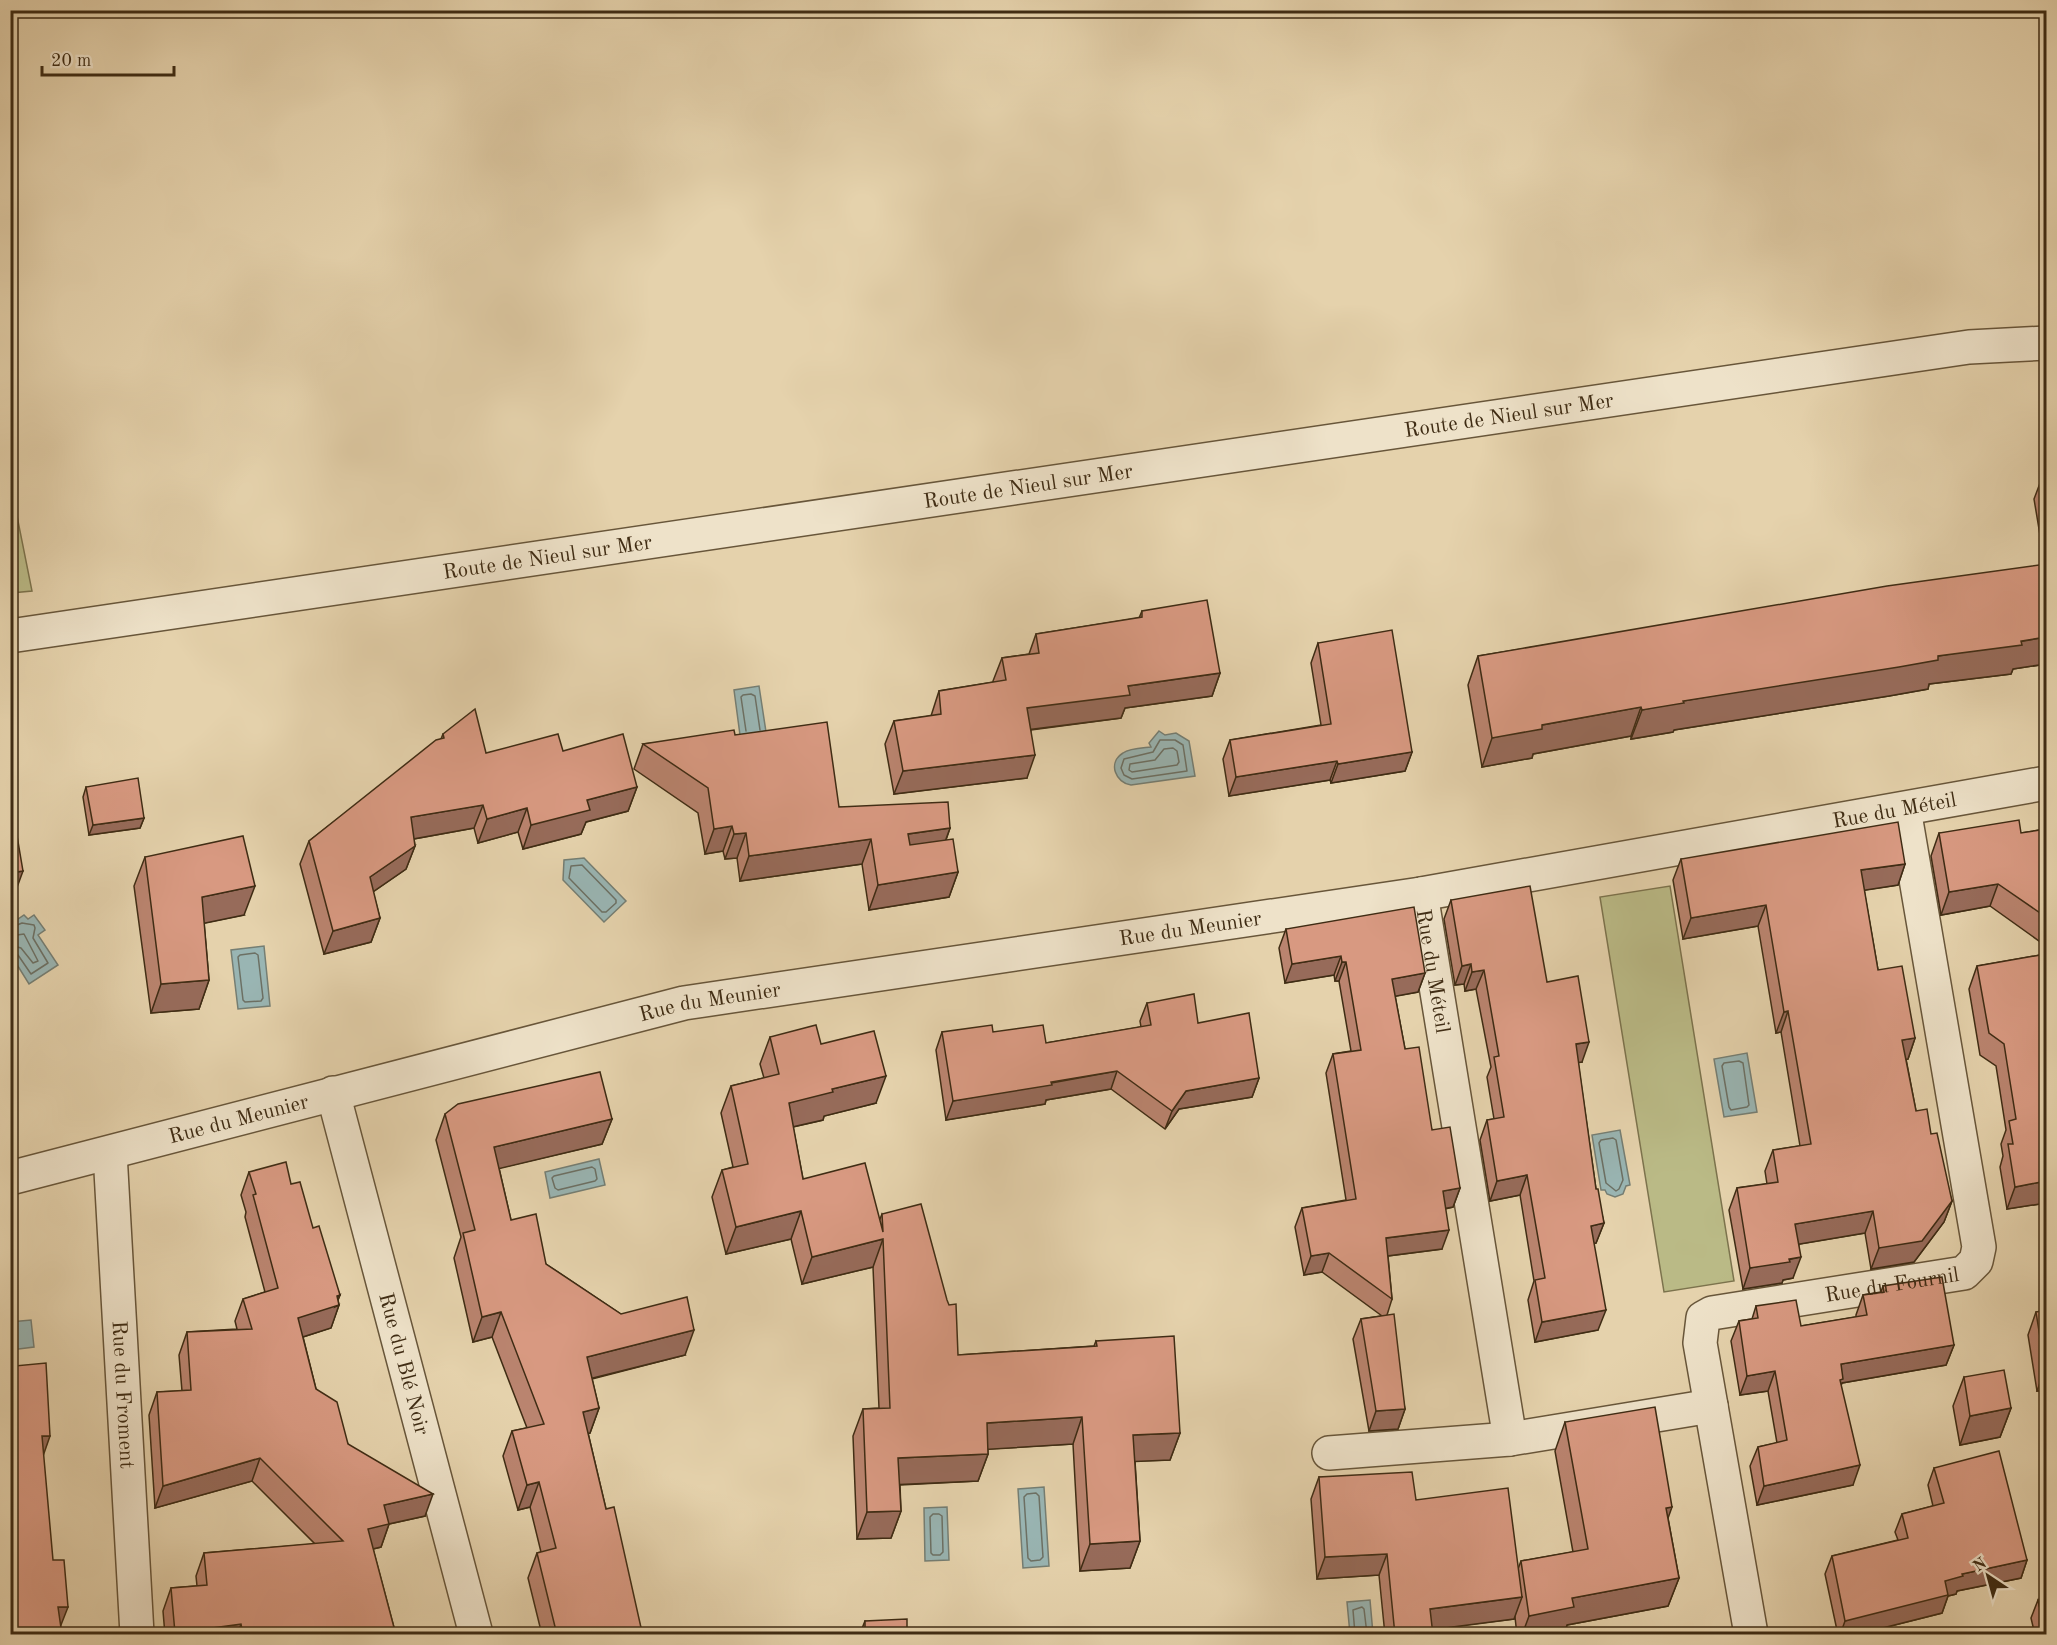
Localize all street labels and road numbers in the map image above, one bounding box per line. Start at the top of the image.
street label: Route de Nieul sur Mer [1403,391,1615,442]
street label: Route de Nieul sur Mer [922,461,1135,513]
street label: Route de Nieul sur Mer [441,532,654,584]
street label: Rue du Méteil [1831,790,1958,833]
street label: Rue du Méteil [1412,908,1453,1035]
street label: Rue du Meunier [1118,909,1263,951]
street label: Rue du Meunier [637,980,783,1026]
street label: Rue du Meunier [167,1092,311,1148]
street label: Rue du Fournil [1823,1265,1961,1307]
street label: Rue du Blé Noir [374,1291,432,1438]
street label: Rue du Froment [107,1320,137,1469]

